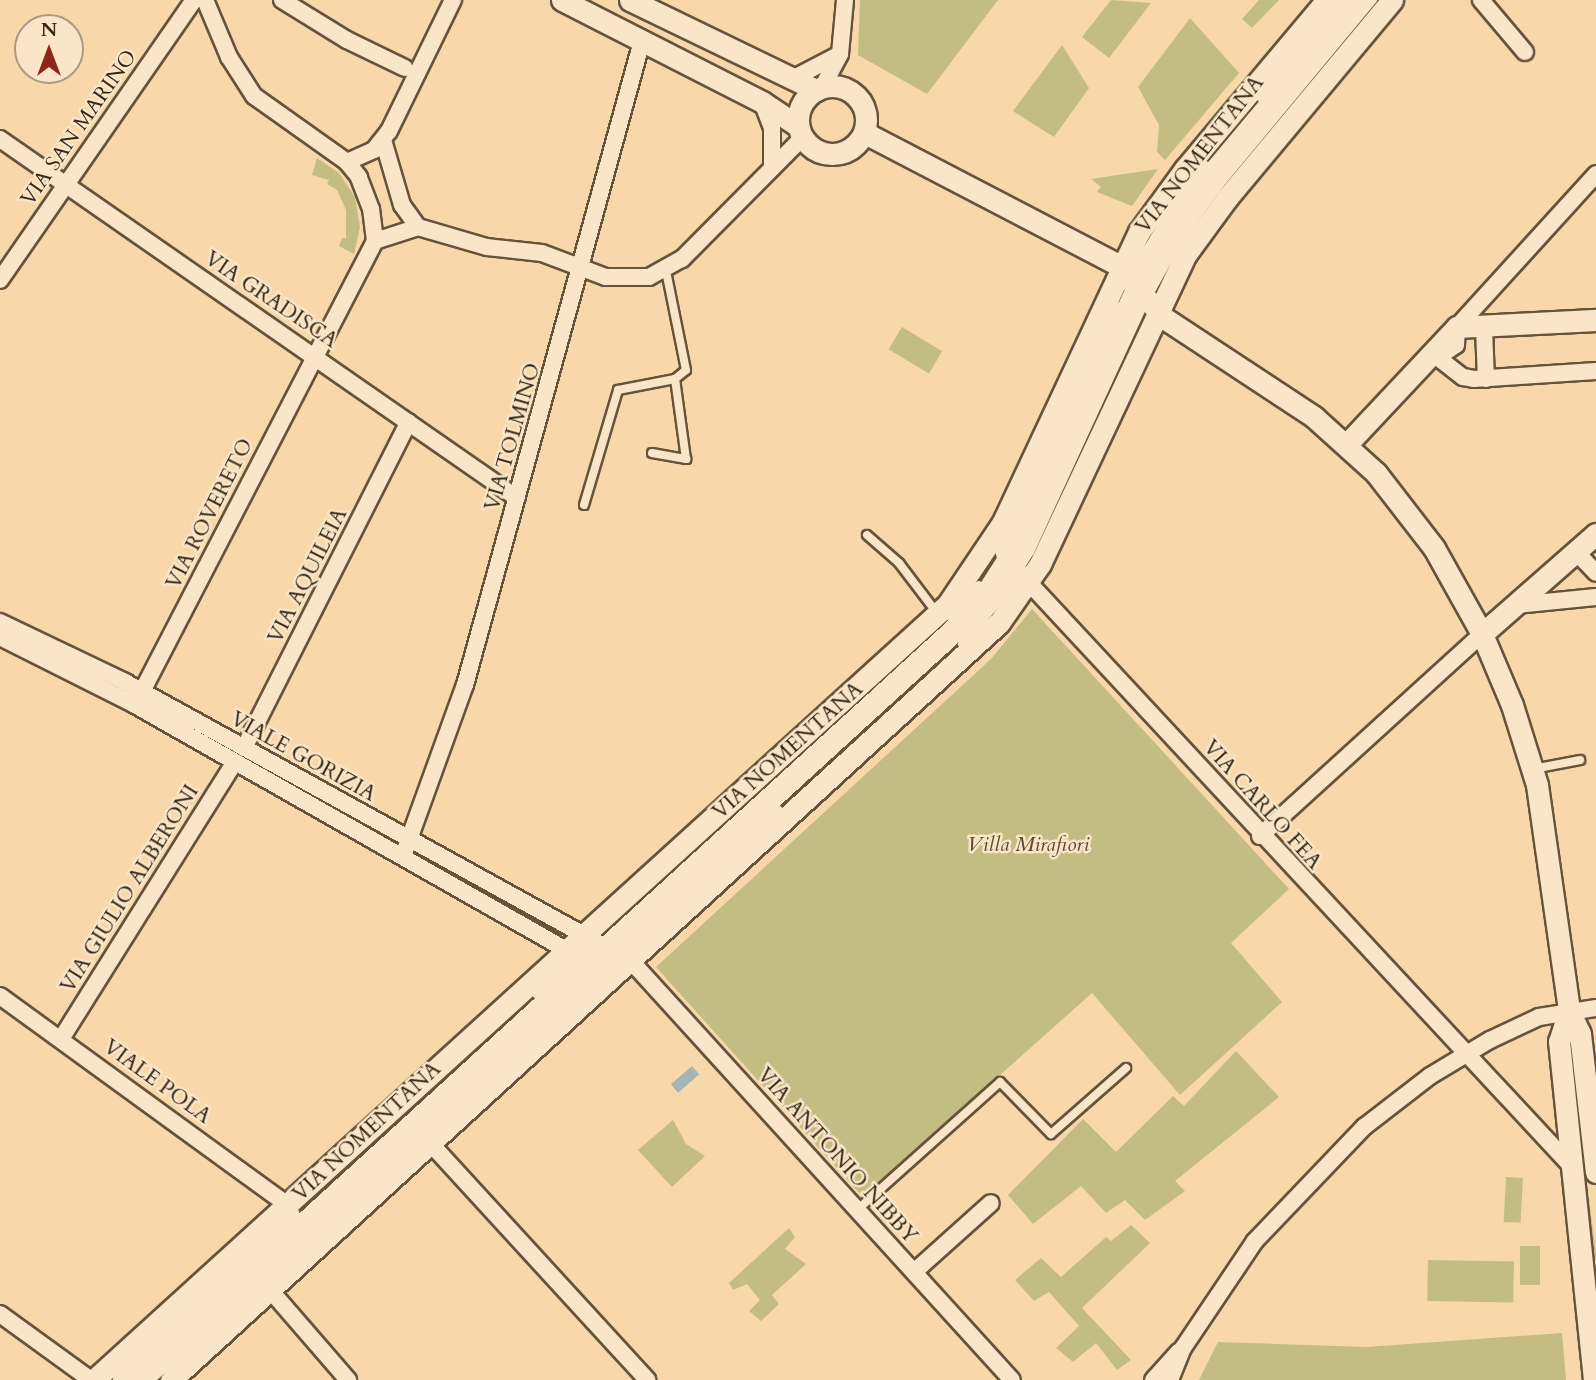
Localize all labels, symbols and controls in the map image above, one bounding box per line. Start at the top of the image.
north arrow [14,14,84,84]
text: N [41,17,57,43]
street label: VIA SAN MARINO [16,45,142,211]
street label: VIA NOMENTANA [1131,71,1269,239]
street label: VIA GRADISCA [200,246,342,354]
street label: VIA TOLMINO [480,360,546,514]
street label: VIA ROVERETO [161,435,259,593]
street label: VIA AQUILEIA [263,504,353,648]
street label: VIA NOMENTANA [708,677,868,825]
street label: VIALE GORIZIA [226,707,380,807]
street label: VIA CARLO FEA [1197,735,1327,875]
street label: VIA GIULIO ALBERONI [56,780,204,998]
park label: Villa Mirafiori [967,832,1089,858]
street label: VIALE POLA [98,1034,216,1130]
street label: VIA NOMENTANA [288,1057,446,1207]
street label: VIA ANTONIO NIBBY [751,1063,923,1249]

